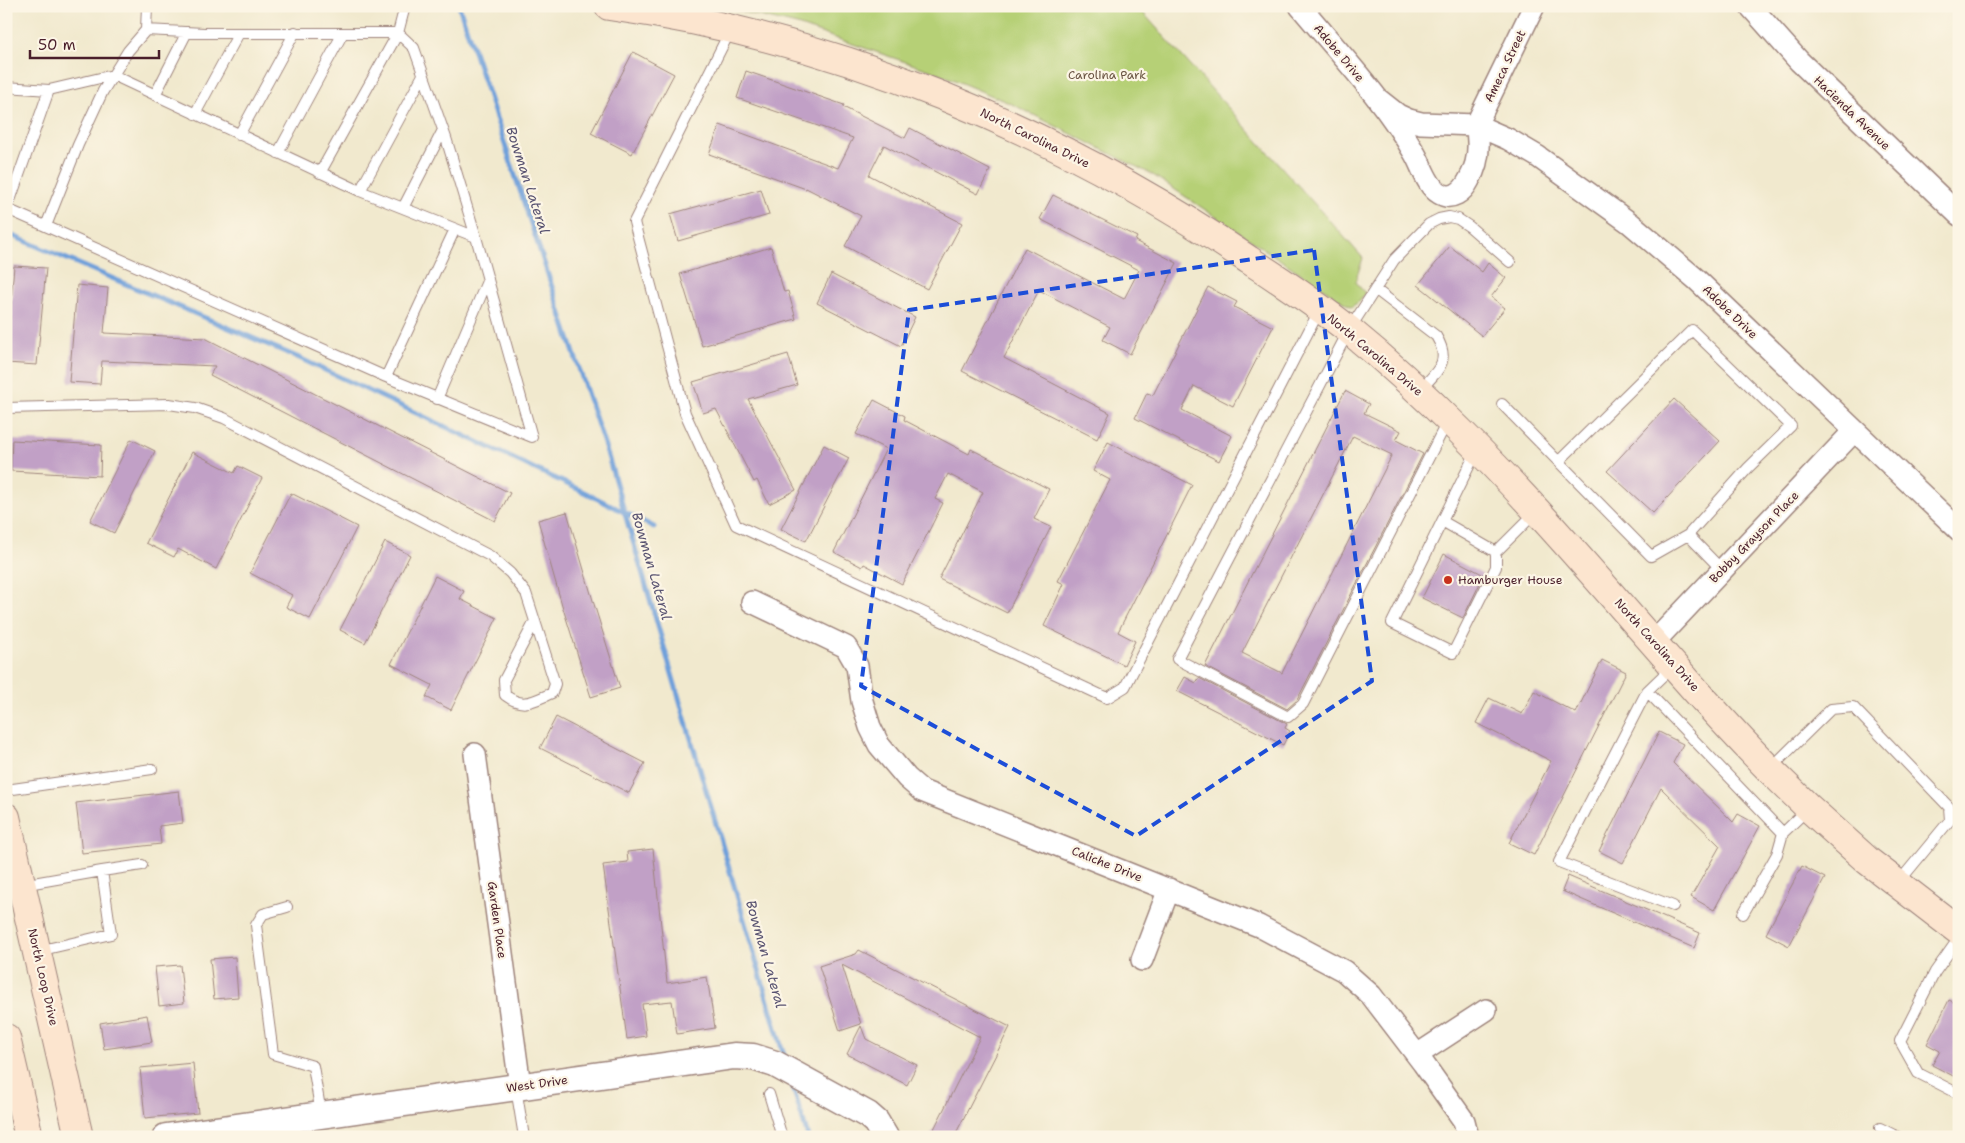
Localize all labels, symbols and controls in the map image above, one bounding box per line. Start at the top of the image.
street label: Adobe Drive [1310,21,1368,85]
street label: Ameca Street [1481,27,1529,105]
scale bar [30,28,159,60]
text: 50 m [38,35,76,55]
park label: Carolina Park [1068,67,1146,83]
street label: Hacienda Avenue [1810,72,1894,154]
street label: North Carolina Drive [978,105,1093,172]
water label: Bowman Lateral [502,124,554,236]
street label: Adobe Drive [1699,282,1761,342]
street label: North Carolina Drive [1324,310,1426,400]
street label: Bobby Grayson Place [1706,487,1802,587]
water label: Bowman Lateral [628,510,676,622]
place label: Hamburger House [1458,572,1563,588]
marker: Hamburger House [1442,574,1454,586]
street label: North Carolina Drive [1611,595,1703,695]
street label: Caliche Drive [1069,843,1145,886]
street label: Garden Place [484,880,510,960]
water label: Bowman Lateral [742,898,790,1010]
street label: North Loop Drive [24,927,62,1027]
street label: West Drive [505,1072,569,1096]

